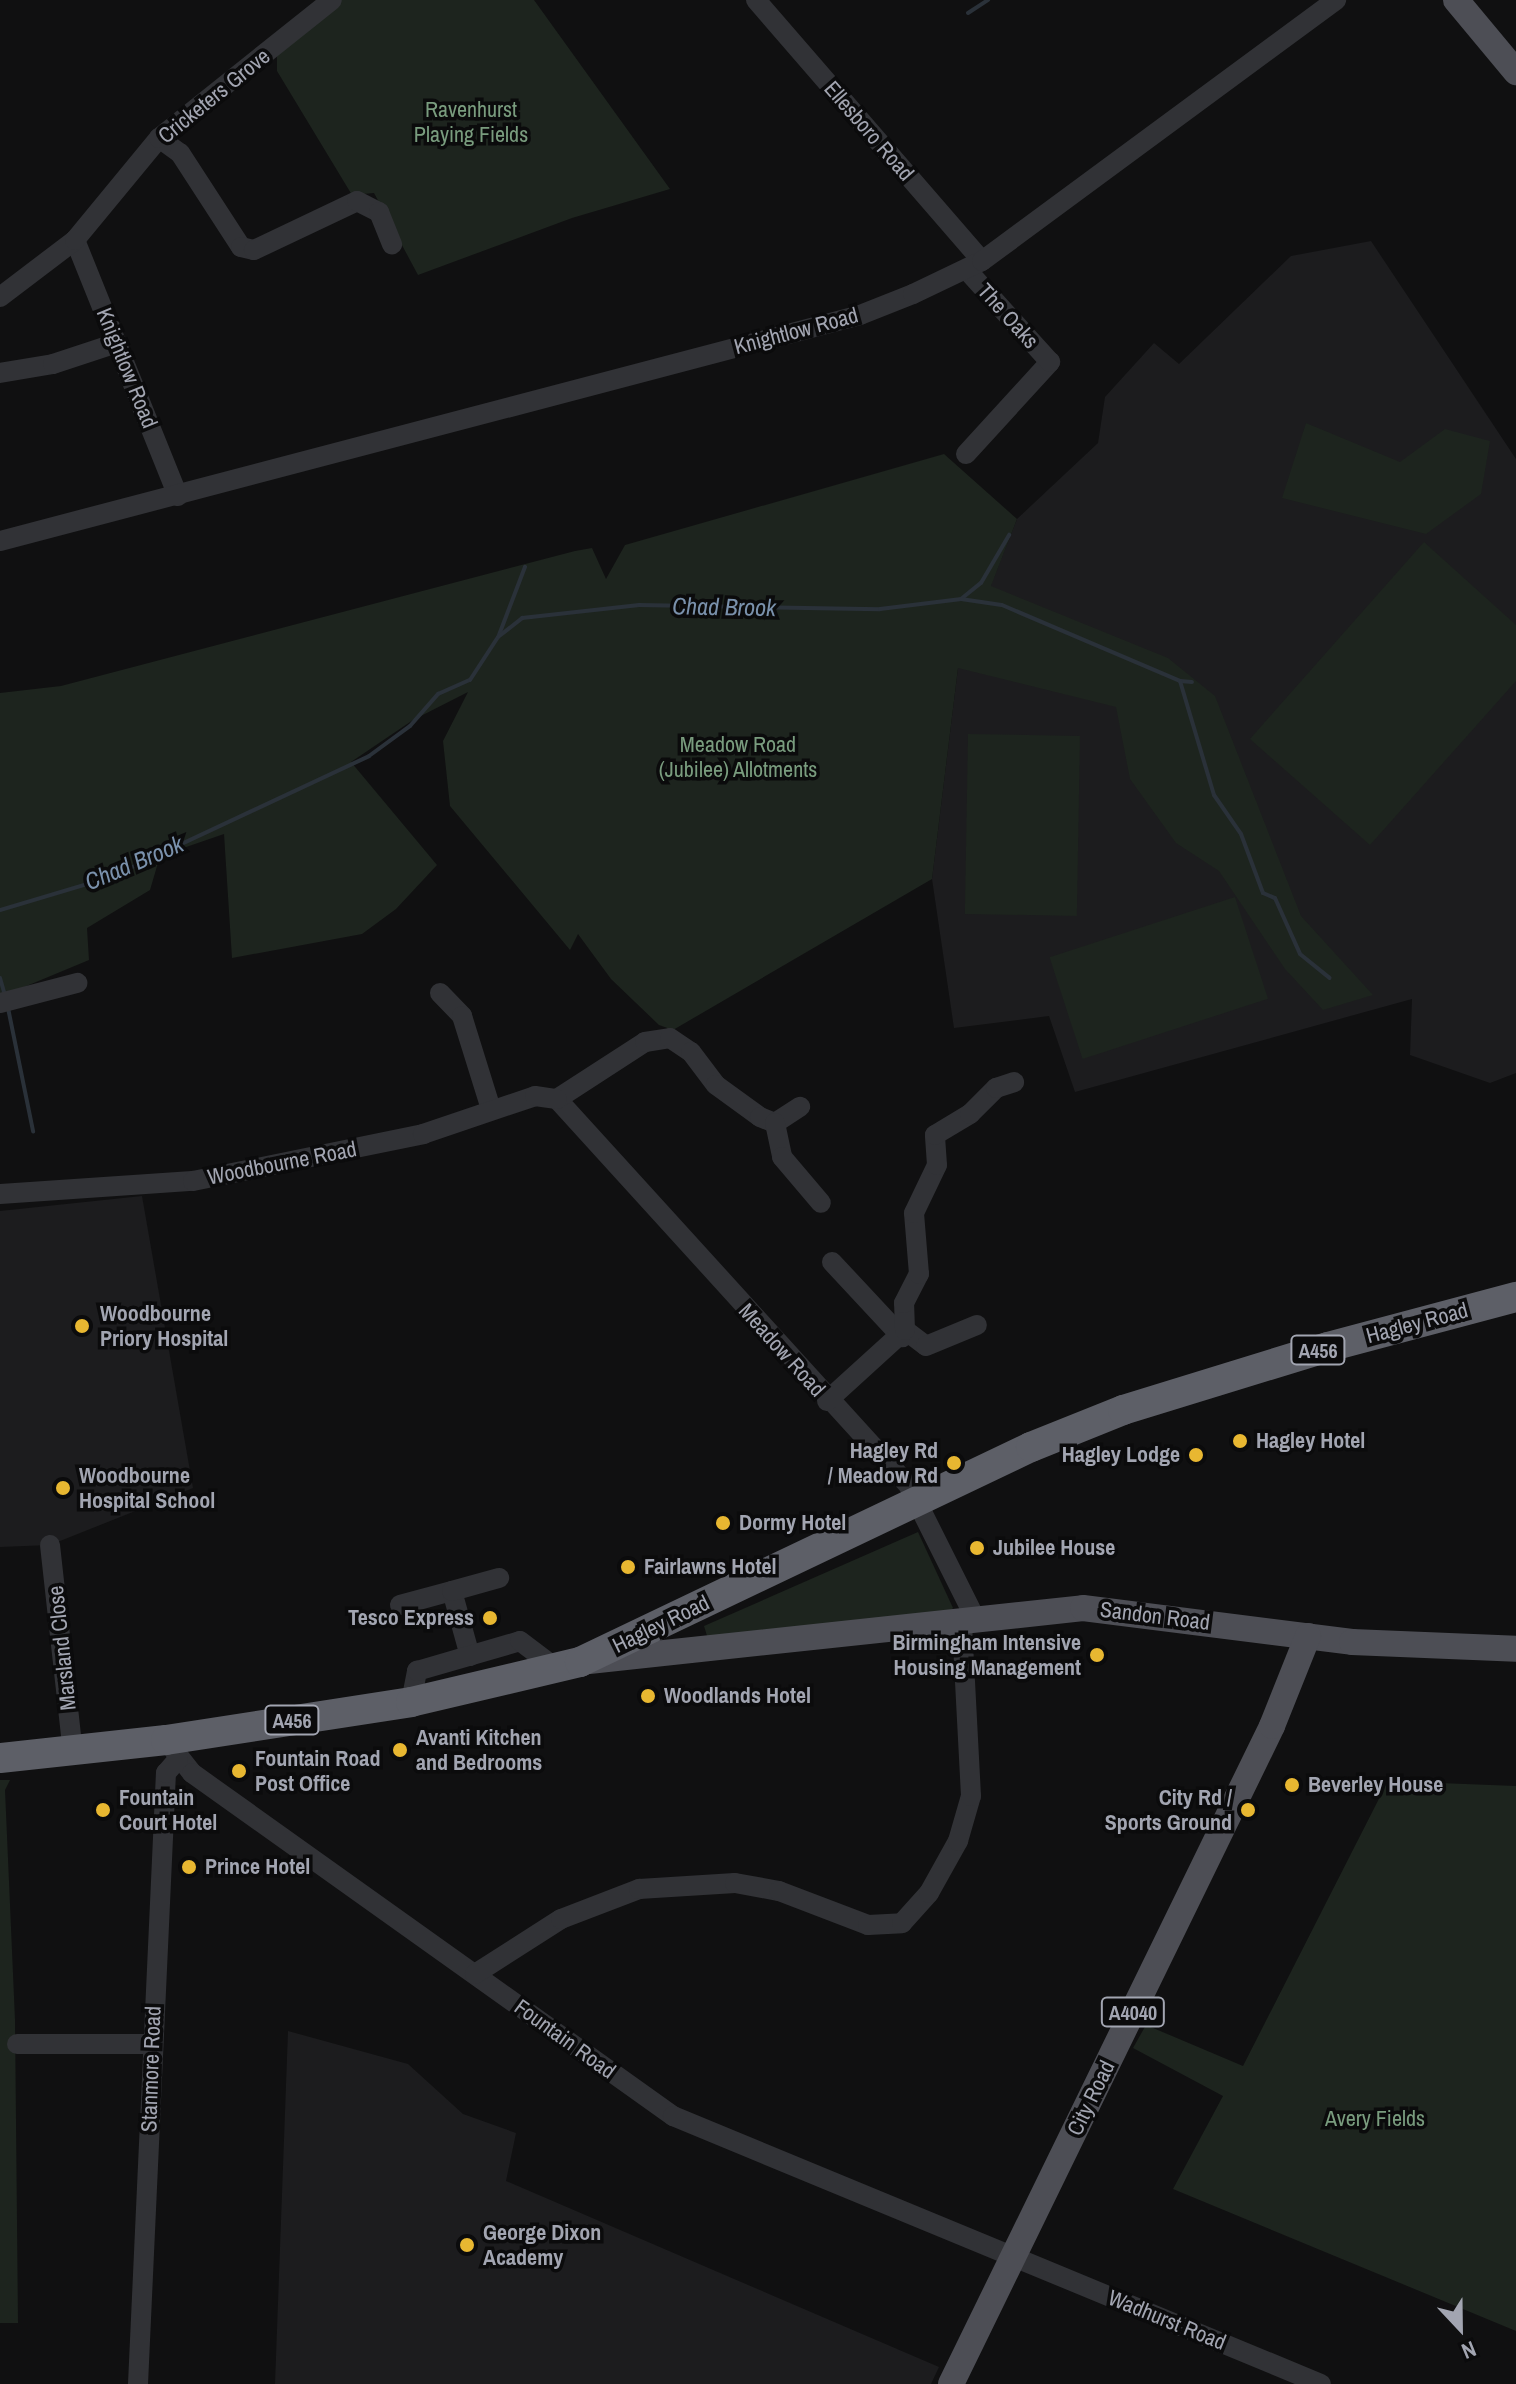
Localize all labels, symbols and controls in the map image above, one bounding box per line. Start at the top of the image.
street label: Cricketers Grove [153,43,275,149]
street label: Ellesboro Road [819,76,919,186]
park label: Ravenhurst Playing Fields [414,96,528,148]
street label: The Oaks [972,278,1044,354]
street label: Knightlow Road [731,302,861,360]
street label: Knightlow Road [91,304,163,432]
water label: Chad Brook [672,592,776,622]
park label: Meadow Road (Jubilee) Allotments [658,731,818,782]
water label: Chad Brook [81,829,187,897]
street label: Woodbourne Road [205,1136,359,1190]
street label: Hagley Road [1363,1297,1471,1349]
street label: Meadow Road [733,1298,831,1402]
place label: Woodbourne Priory Hospital [100,1300,228,1352]
marker: Woodbourne Priory Hospital [71,1315,93,1337]
road number: A456 [1290,1334,1346,1366]
place label: Hagley Hotel [1256,1428,1365,1454]
marker: Hagley Hotel [1231,1432,1249,1450]
place label: Hagley Rd / Meadow Rd [828,1437,938,1488]
place label: Hagley Lodge [1062,1442,1180,1468]
marker: Hagley Lodge [1187,1446,1205,1464]
marker: Hagley Rd / Meadow Rd [945,1454,963,1472]
place label: Woodbourne Hospital School [79,1462,215,1514]
marker: Woodbourne Hospital School [54,1479,72,1497]
place label: Dormy Hotel [739,1510,846,1536]
marker: Dormy Hotel [714,1514,732,1532]
place label: Jubilee House [993,1535,1115,1561]
marker: Jubilee House [968,1539,986,1557]
place label: Fairlawns Hotel [644,1554,776,1580]
marker: Fairlawns Hotel [619,1558,637,1576]
street label: Marsland Close [42,1584,82,1712]
street label: Hagley Road [608,1589,714,1659]
street label: Sandon Road [1099,1596,1211,1636]
place label: Tesco Express [348,1605,474,1631]
marker: Tesco Express [481,1609,499,1627]
place label: Birmingham Intensive Housing Management [893,1629,1081,1680]
marker: Birmingham Intensive Housing Management [1088,1646,1106,1664]
place label: Woodlands Hotel [664,1683,811,1709]
marker: Woodlands Hotel [639,1687,657,1705]
road number: A456 [264,1704,320,1736]
place label: Avanti Kitchen and Bedrooms [416,1724,542,1776]
marker: Avanti Kitchen and Bedrooms [391,1741,409,1759]
place label: Fountain Road Post Office [255,1745,380,1796]
marker: Fountain Road Post Office [230,1762,248,1780]
place label: Beverley House [1308,1772,1443,1798]
marker: Beverley House [1283,1776,1301,1794]
place label: Fountain Court Hotel [119,1784,217,1836]
place label: City Rd / Sports Ground [1105,1784,1232,1836]
marker: Fountain Court Hotel [94,1801,112,1819]
marker: City Rd / Sports Ground [1239,1801,1257,1819]
place label: Prince Hotel [205,1854,310,1880]
marker: Prince Hotel [180,1858,198,1876]
street label: Fountain Road [509,1994,621,2084]
road number: A4040 [1099,1996,1167,2028]
street label: Stanmore Road [136,2005,166,2133]
street label: City Road [1062,2056,1120,2140]
park label: Avery Fields [1325,2106,1425,2132]
place label: George Dixon Academy [483,2219,601,2270]
marker: George Dixon Academy [458,2236,476,2254]
street label: Wadhurst Road [1104,2284,1230,2356]
north arrow [1420,2288,1500,2368]
text: N [1457,2334,1481,2367]

